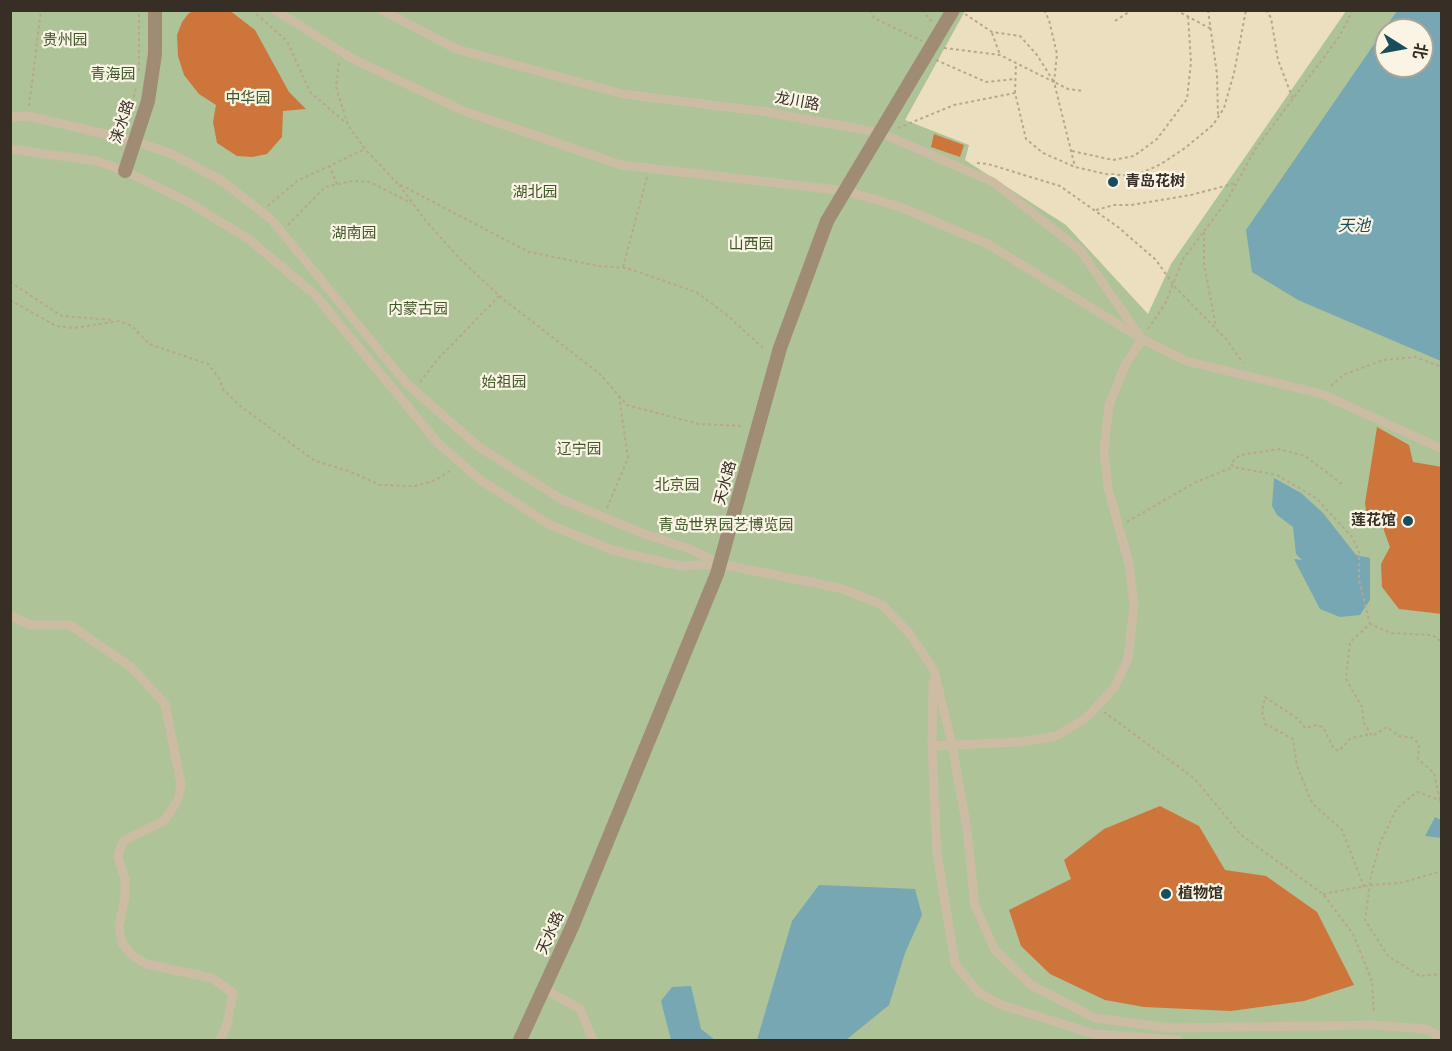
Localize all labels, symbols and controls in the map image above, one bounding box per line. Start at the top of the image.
north arrow [1374,18,1434,78]
park label: 贵州园 [43,32,87,50]
text: 北 [1408,41,1431,61]
park label: 青海园 [91,66,135,84]
street label: 龙川路 [773,89,821,115]
park label: 中华园 [226,90,270,108]
street label: 涞水路 [107,98,139,146]
place label: 青岛花树 [1125,173,1185,191]
marker: 青岛花树 [1106,175,1120,189]
park label: 湖北园 [513,184,557,202]
water label: 天池 [1338,217,1370,237]
park label: 湖南园 [332,225,376,243]
park label: 山西园 [729,236,773,254]
park label: 内蒙古园 [388,301,448,319]
park label: 始祖园 [482,374,526,392]
park label: 辽宁园 [557,441,601,459]
street label: 天水路 [711,459,741,507]
park label: 北京园 [655,477,699,495]
place label: 莲花馆 [1351,512,1396,530]
marker: 莲花馆 [1401,514,1415,528]
park label: 青岛世界园艺博览园 [659,517,793,535]
place label: 植物馆 [1178,885,1223,903]
marker: 植物馆 [1159,887,1173,901]
street label: 天水路 [534,909,568,957]

